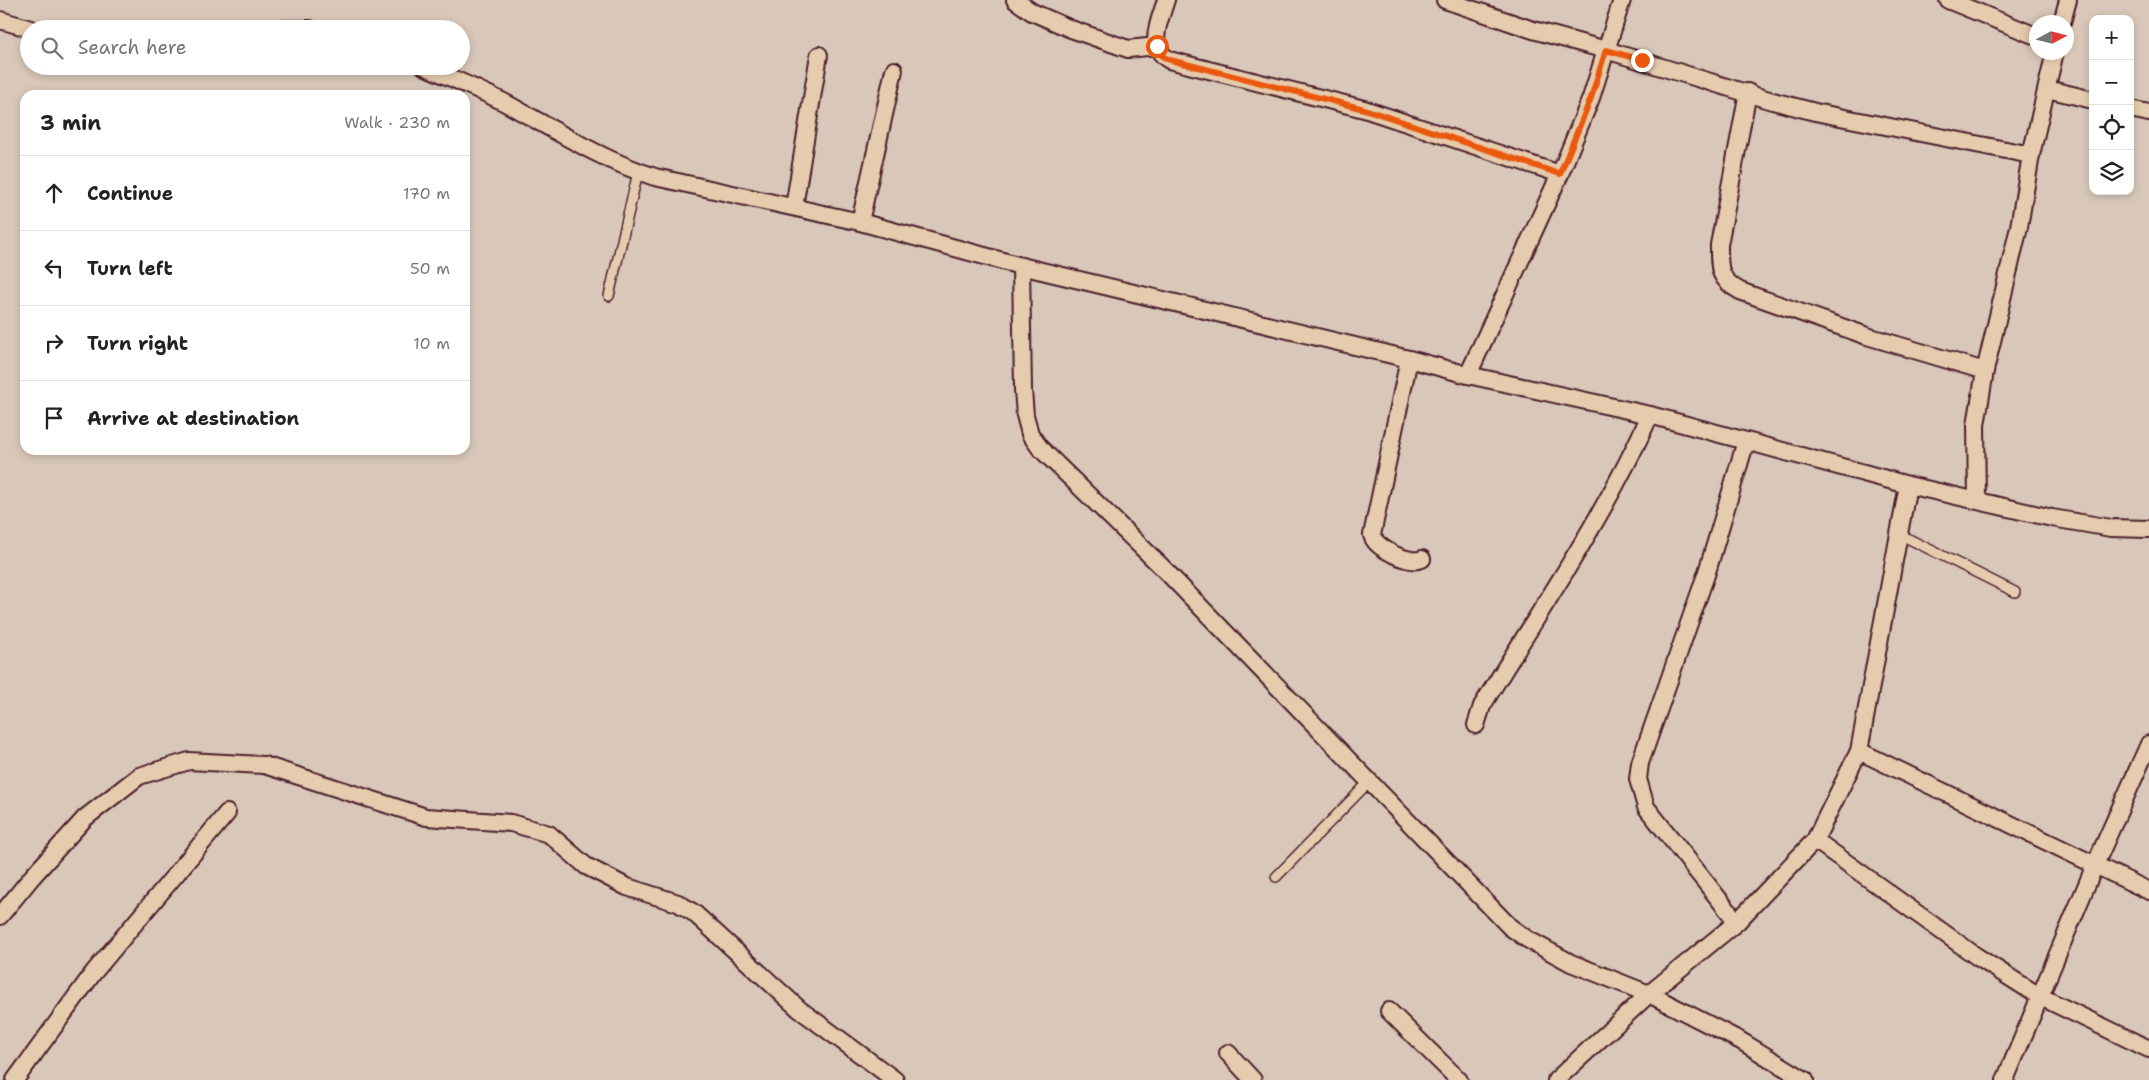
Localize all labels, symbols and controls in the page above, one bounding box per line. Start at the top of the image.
north arrow [2029,15,2074,60]
map controls [2089,15,2134,195]
button: + [2089,15,2134,60]
search box [20,20,470,75]
icon: search [38,34,66,62]
text: Search here [78,35,187,60]
route start [1146,35,1169,58]
route end [1631,49,1654,72]
button: − [2089,60,2134,105]
button: locate [2089,105,2134,150]
text: 3 min [40,109,101,137]
text: Walk · 230 m [344,112,450,133]
button: layers [2089,150,2134,195]
icon: ahead [40,179,68,207]
text: Continue [87,181,173,206]
text: 170 m [403,183,450,204]
icon: left [40,254,68,282]
text: Turn left [87,256,173,281]
text: 50 m [410,258,450,279]
icon: right [40,329,68,357]
text: Turn right [87,331,188,356]
text: 10 m [413,333,450,354]
icon: arrive [40,404,68,432]
text: Arrive at destination [87,406,299,431]

